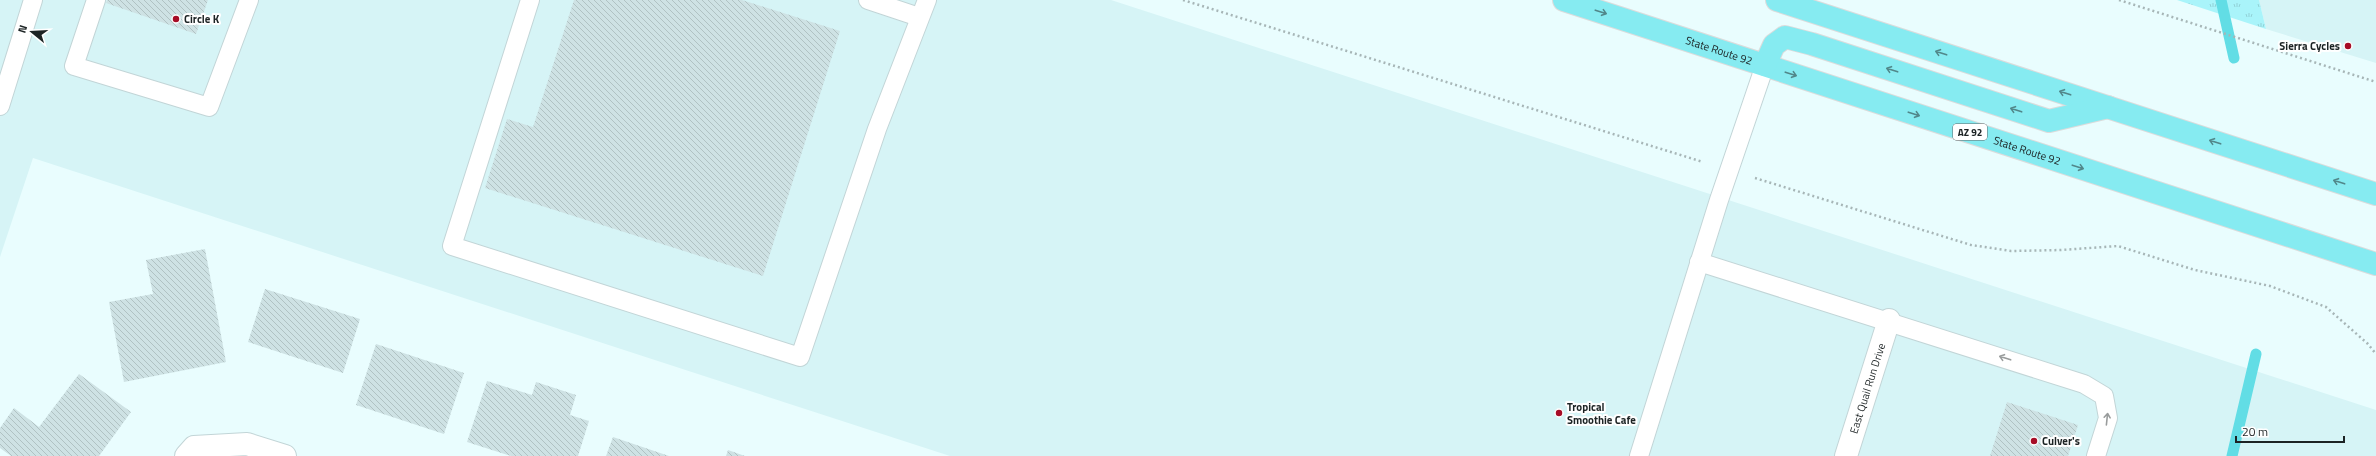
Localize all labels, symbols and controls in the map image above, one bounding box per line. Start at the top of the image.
one-way arrow [1594,9,1607,16]
place label: Circle K [184,11,220,27]
north arrow [12,12,52,52]
marker: Circle K [171,14,181,24]
text: N [14,23,31,35]
street label: State Route 92 [1683,32,1755,69]
place label: Sierra Cycles [2279,38,2340,54]
marker: Sierra Cycles [2343,41,2353,51]
one-way arrow [1935,49,1948,56]
one-way arrow [1886,66,1899,73]
one-way arrow [1784,71,1797,78]
one-way arrow [2059,89,2072,96]
one-way arrow [2010,106,2022,114]
one-way arrow [1908,111,1921,118]
road number: AZ 92 [1953,124,1987,140]
street label: State Route 92 [1992,132,2063,169]
one-way arrow [2210,137,2222,145]
one-way arrow [2071,164,2084,171]
one-way arrow [2333,178,2346,185]
street label: East Quail Run Drive [1846,341,1889,436]
one-way arrow [1999,354,2011,362]
place label: Tropical Smoothie Cafe [1567,399,1636,428]
marker: Tropical Smoothie Cafe [1554,408,1564,418]
one-way arrow [2103,413,2110,426]
scale bar [2236,418,2344,444]
text: 20 m [2242,422,2268,441]
place label: Culver's [2042,433,2080,449]
marker: Culver's [2029,436,2039,446]

